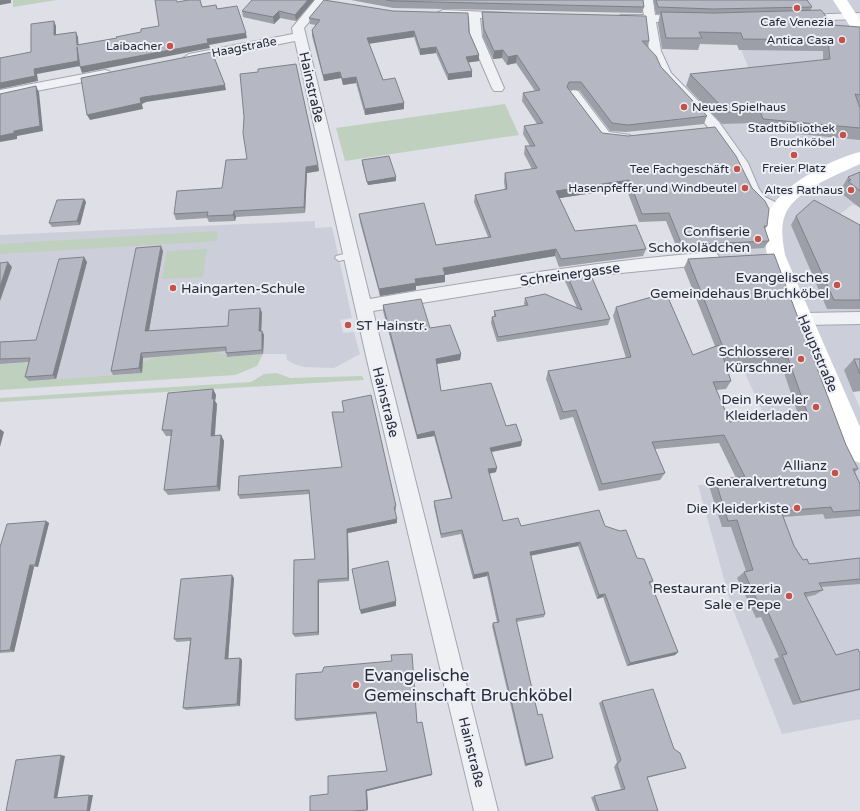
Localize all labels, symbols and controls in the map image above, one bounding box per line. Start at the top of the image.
marker: Cafe Venezia [792,3,802,13]
place label: Cafe Venezia [760,15,834,29]
place label: Antica Casa [767,33,834,47]
street label: Haagstraße [210,34,278,60]
marker: Antica Casa [837,35,847,45]
place label: Laibacher [106,39,162,53]
marker: Laibacher [165,41,175,51]
street label: Hainstraße [295,50,328,124]
place label: Neues Spielhaus [692,100,786,114]
marker: Neues Spielhaus [679,102,689,112]
place label: Stadtbibliothek Bruchköbel [748,121,835,149]
marker: Stadtbibliothek Bruchköbel [838,130,848,140]
marker: Freier Platz [789,150,799,160]
place label: Freier Platz [762,161,826,175]
place label: Tee Fachgeschäft [629,162,729,176]
marker: Tee Fachgeschäft [732,164,742,174]
place label: Hasenpfeffer und Windbeutel [568,181,737,195]
marker: Hasenpfeffer und Windbeutel [740,183,750,193]
place label: Altes Rathaus [764,183,843,197]
marker: Altes Rathaus [846,185,856,195]
place label: Confiserie Schokolädchen [648,223,750,256]
marker: Confiserie Schokolädchen [753,234,763,244]
street label: Schreinergasse [519,259,621,290]
place label: Evangelisches Gemeindehaus Bruchköbel [650,269,829,302]
place label: Haingarten-Schule [181,280,305,297]
marker: Evangelisches Gemeindehaus Bruchköbel [832,280,842,290]
marker: Haingarten-Schule [168,283,178,293]
street label: Hauptstraße [794,312,842,395]
place label: ST Hainstr. [356,317,427,334]
marker: ST Hainstr. [343,320,353,330]
place label: Schlosserei Kürschner [718,343,794,376]
marker: Schlosserei Kürschner [796,354,806,364]
street label: Hainstraße [369,365,403,439]
place label: Dein Keweler Kleiderladen [721,391,809,424]
marker: Dein Keweler Kleiderladen [811,402,821,412]
place label: Allianz Generalvertretung [705,457,827,490]
marker: Allianz Generalvertretung [830,468,840,478]
place label: Die Kleiderkiste [686,500,789,517]
marker: Die Kleiderkiste [792,503,802,513]
place label: Restaurant Pizzeria Sale e Pepe [653,580,781,613]
marker: Restaurant Pizzeria Sale e Pepe [784,591,794,601]
place label: Evangelische Gemeinschaft Bruchköbel [364,665,572,706]
marker: Evangelische Gemeinschaft Bruchköbel [351,680,361,690]
street label: Hainstraße [455,715,489,789]

